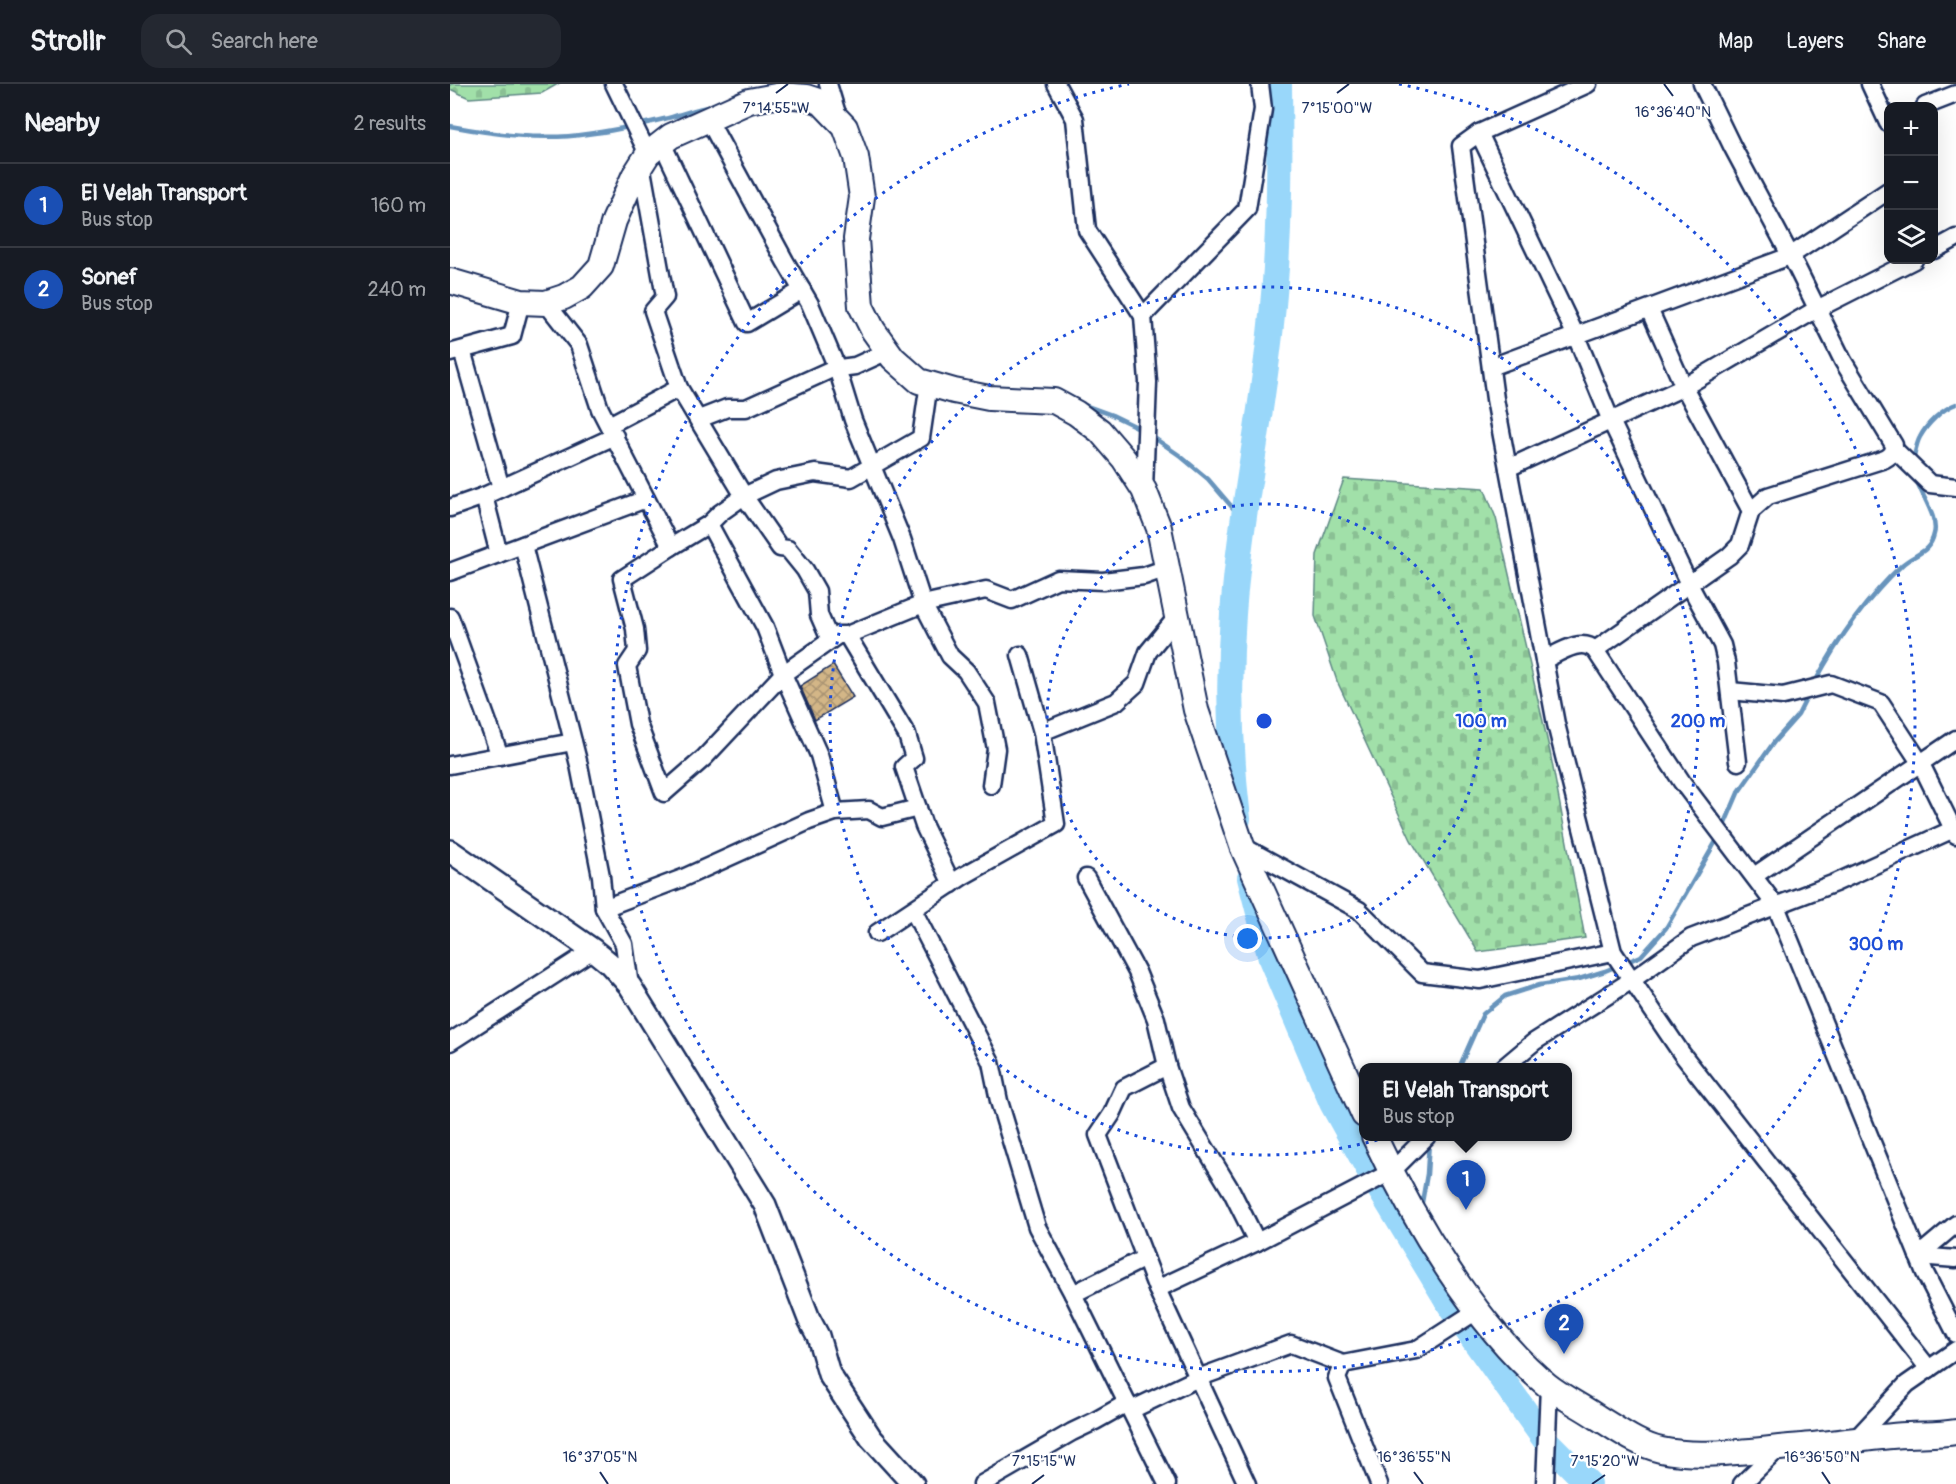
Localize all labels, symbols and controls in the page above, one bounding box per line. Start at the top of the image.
search box [141,14,561,68]
text: Strollr [30,24,105,59]
icon: search [162,25,195,58]
text: Search here [210,27,318,55]
text: Map [1718,28,1753,55]
text: Layers [1786,28,1844,55]
text: Share [1877,28,1926,55]
text: 7°14'55"W [742,99,810,118]
text: 7°15'00"W [1302,99,1373,118]
map controls [1884,102,1938,264]
button: + [1884,102,1938,156]
text: 16°36'40"N [1635,103,1711,122]
text: Nearby [24,107,100,139]
text: 2 results [354,111,426,136]
button: − [1884,156,1938,210]
text: El Velah Transport [81,179,247,207]
text: 1 [40,193,47,218]
text: 160 m [371,193,426,218]
text: Bus stop [81,207,153,232]
button: layers [1884,210,1938,264]
text: Sonef [81,263,138,291]
text: 2 [38,277,49,302]
text: 240 m [367,277,426,302]
text: Bus stop [81,291,153,316]
text: 100 m [1455,710,1507,733]
text: 200 m [1671,710,1725,733]
centre of rings [1254,711,1274,731]
your location [1233,924,1262,953]
text: 300 m [1849,933,1903,956]
popup [1359,1063,1572,1141]
text: El Velah Transport [1383,1076,1548,1104]
text: Bus stop [1383,1104,1455,1129]
pin: 1 [1446,1160,1486,1210]
pin: 2 [1544,1304,1584,1354]
text: 16°37'05"N [562,1448,638,1467]
text: 16°36'55"N [1377,1448,1451,1467]
text: 16°36'50"N [1784,1448,1860,1467]
text: 7°15'15"W [1012,1452,1076,1471]
text: 7°15'20"W [1570,1452,1640,1471]

